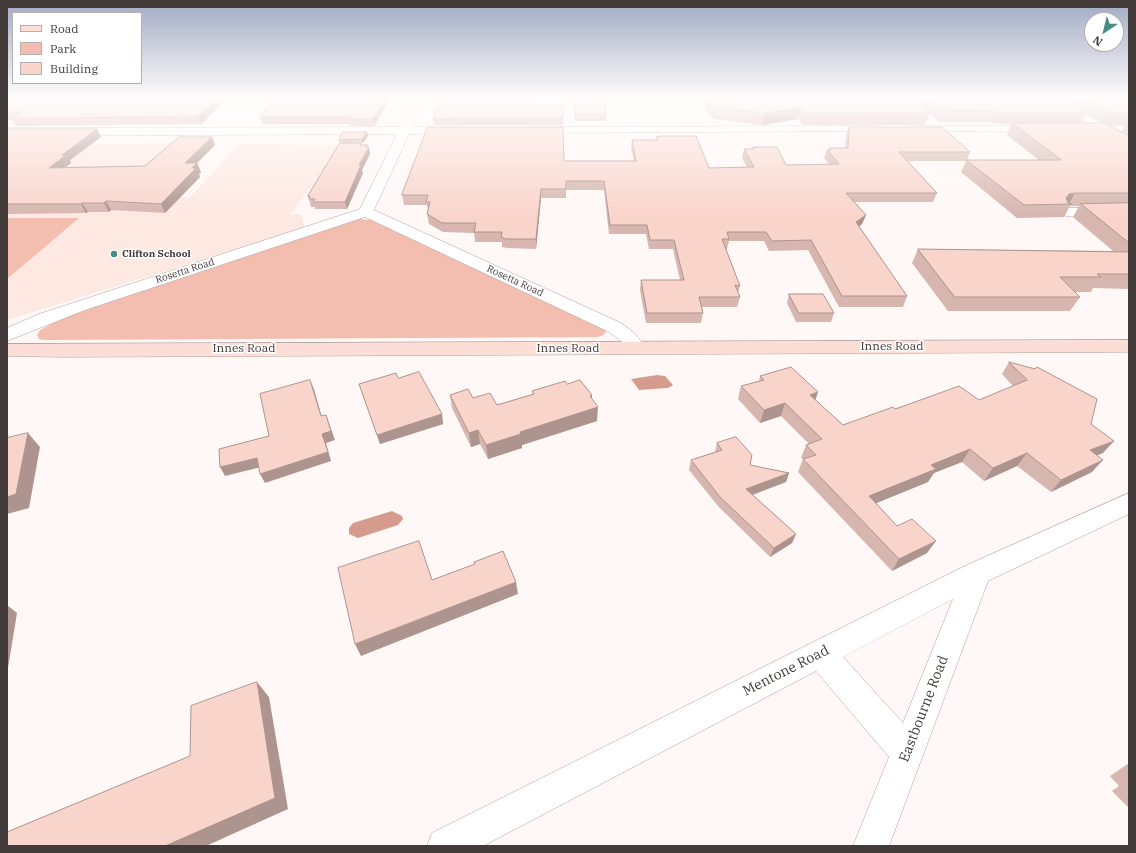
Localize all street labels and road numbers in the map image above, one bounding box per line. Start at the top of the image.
street label: Rosetta Road [154,256,216,286]
street label: Rosetta Road [485,263,545,299]
street label: Innes Road [860,340,924,354]
street label: Innes Road [212,342,276,356]
street label: Innes Road [536,342,600,356]
street label: Mentone Road [740,642,832,700]
street label: Eastbourne Road [896,653,952,765]

